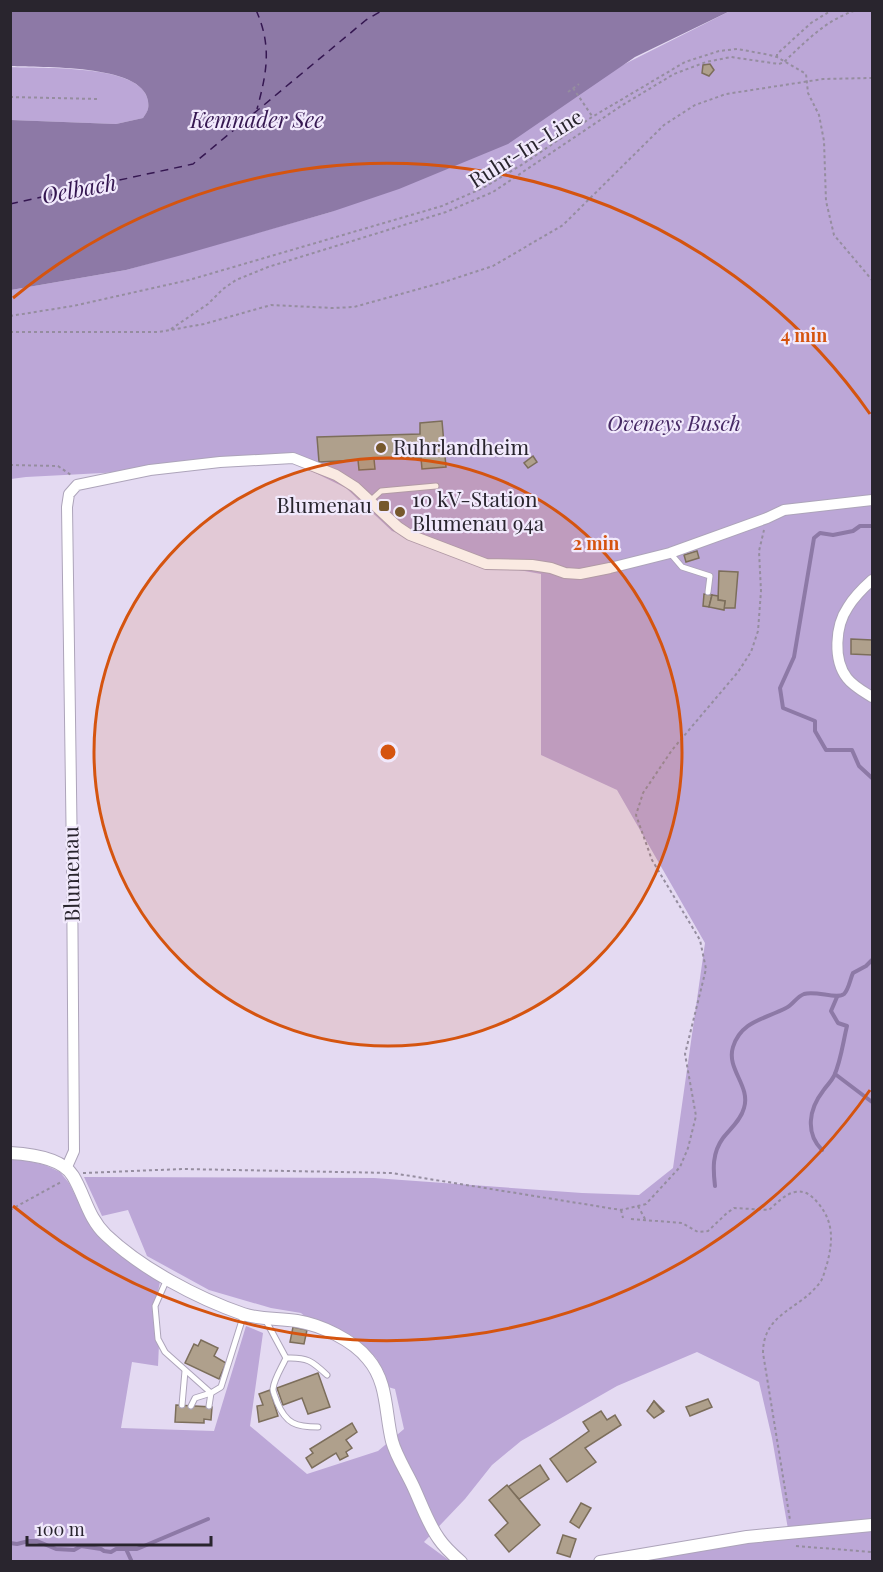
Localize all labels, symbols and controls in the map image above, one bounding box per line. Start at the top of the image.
street label: Ruhr-In-Line [463,101,587,193]
water label: Kemnader See [189,104,324,134]
water label: Oelbach [39,166,119,210]
text: 4 min [781,323,827,347]
park label: Oveneys Busch [607,408,741,436]
place label: Ruhrlandheim [393,432,529,460]
marker: Ruhrlandheim [374,441,388,455]
place label: 10 kV-Station Blumenau 94a [412,484,545,536]
place label: Blumenau [276,490,372,518]
marker: Blumenau [377,499,391,513]
marker: 10 kV-Station Blumenau 94a [393,505,407,519]
text: 2 min [573,531,619,555]
centre of rings [378,742,398,762]
street label: Blumenau [55,826,85,922]
scale bar [27,1509,212,1547]
text: 100 m [36,1517,85,1541]

